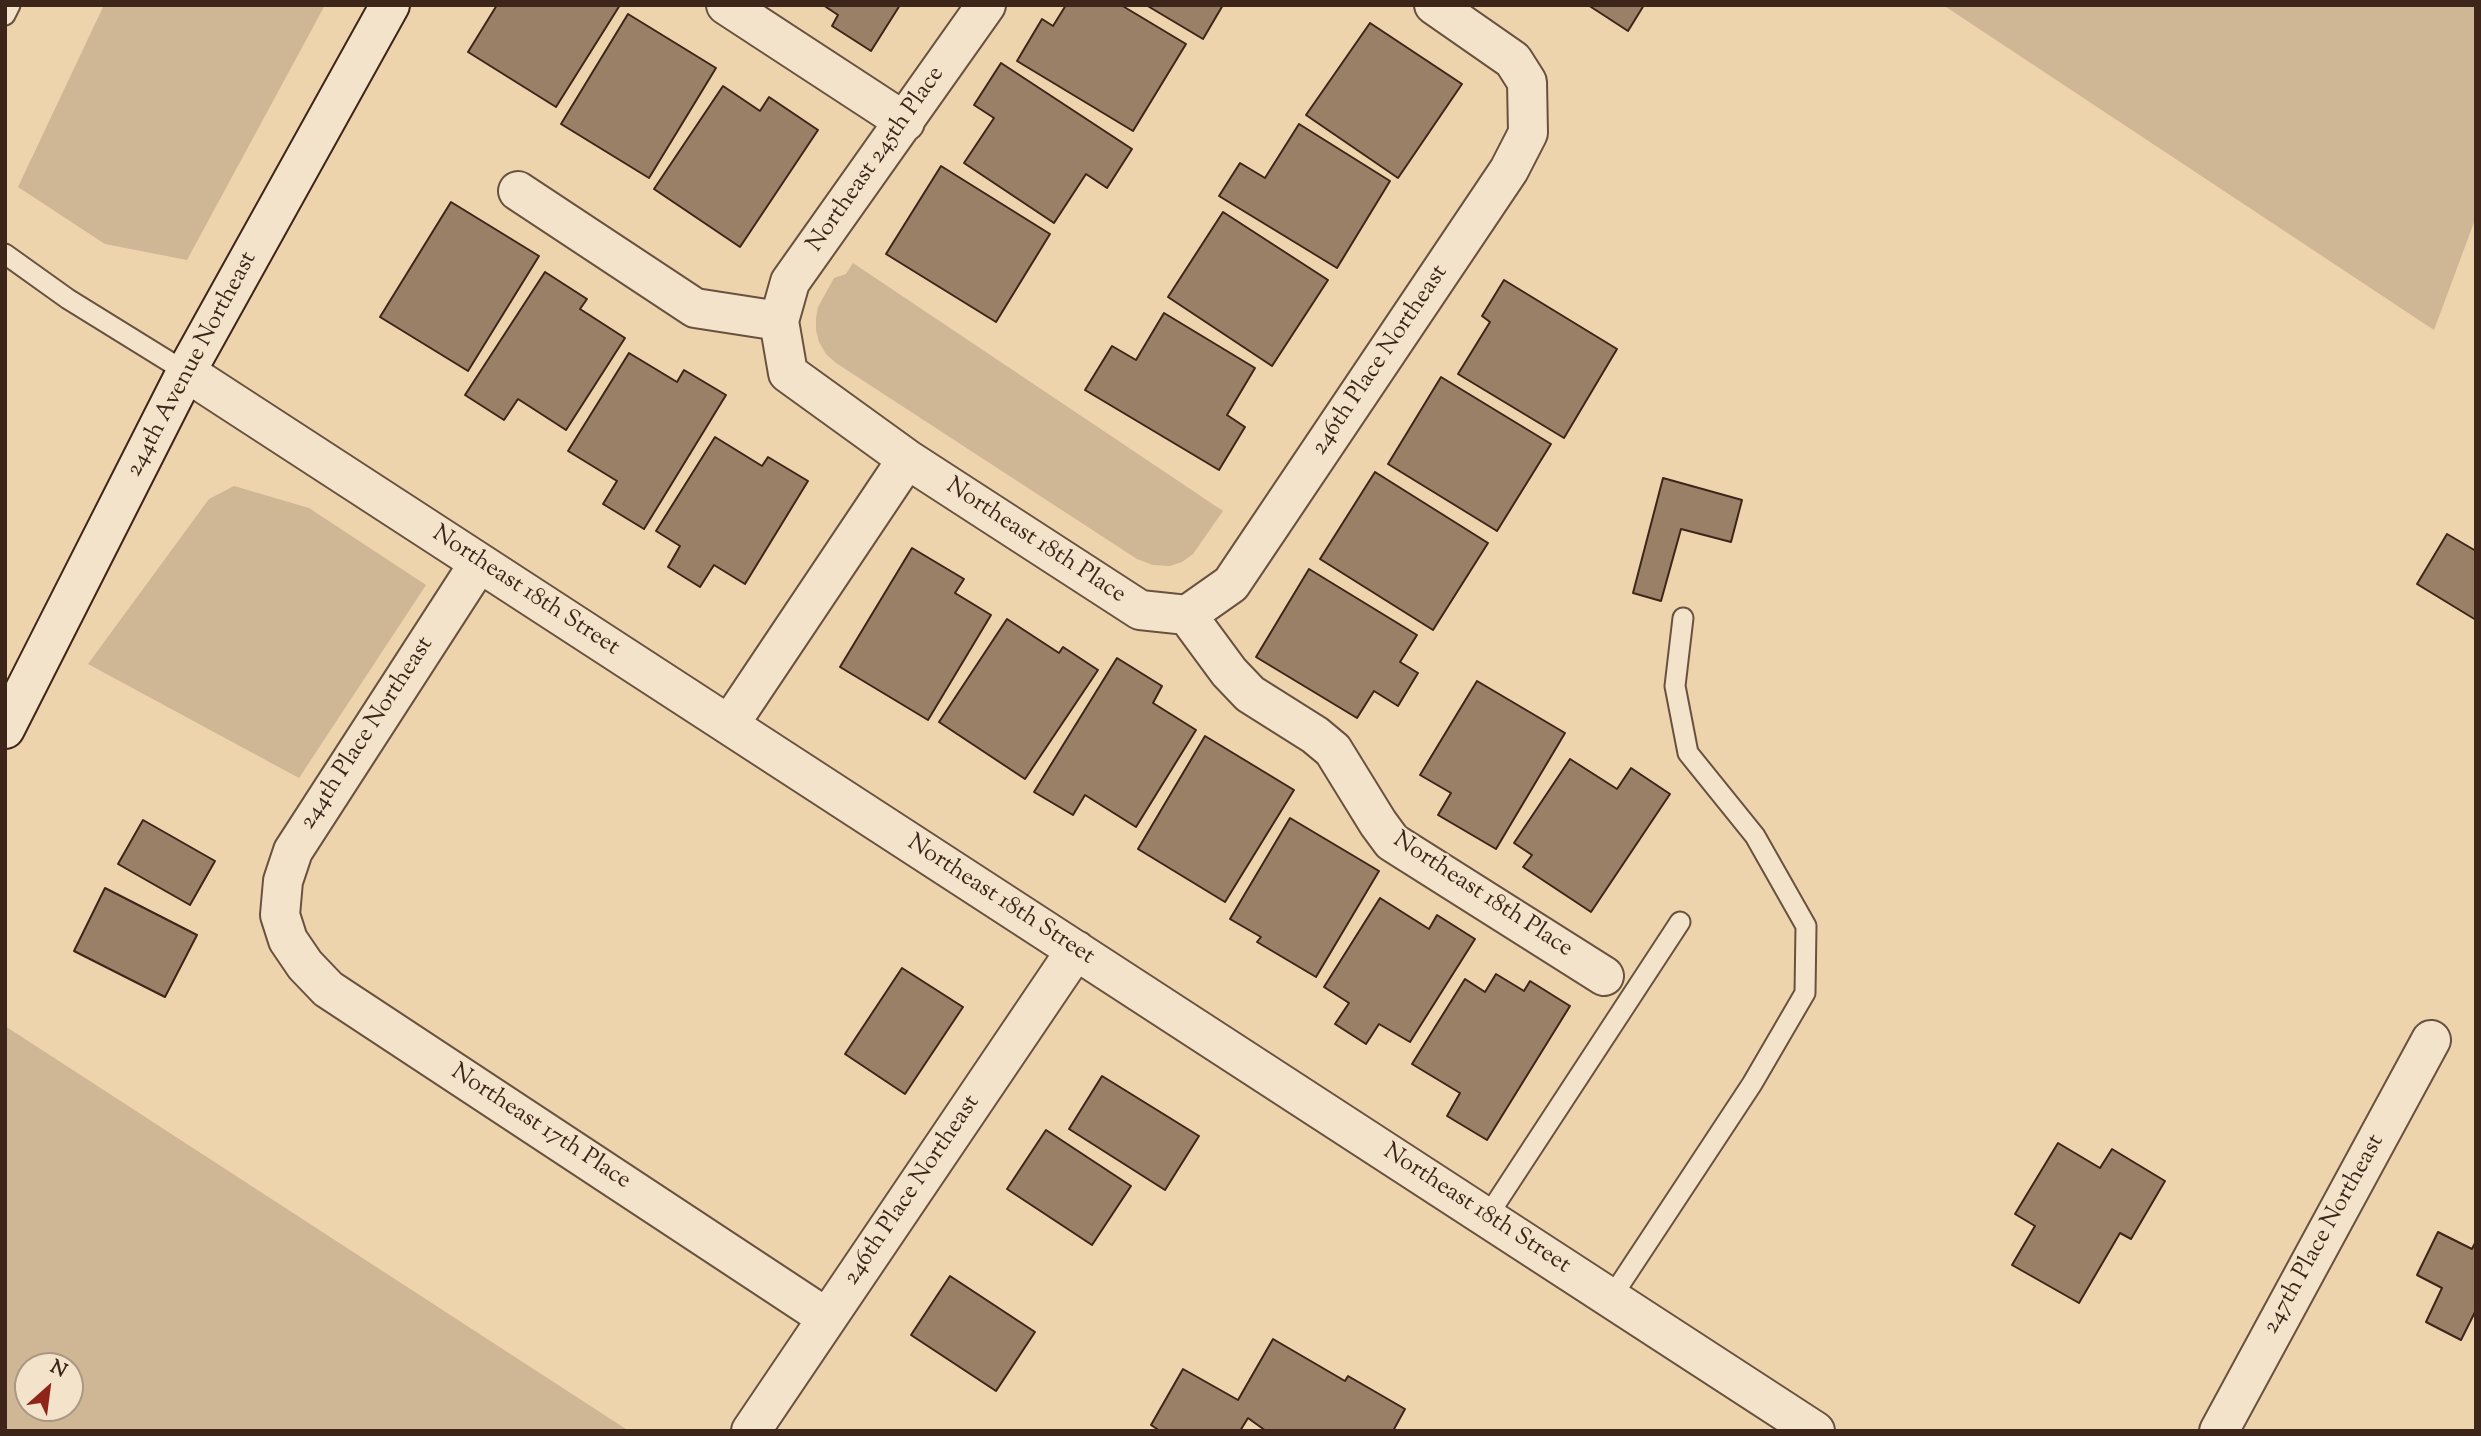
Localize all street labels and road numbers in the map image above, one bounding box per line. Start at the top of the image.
street label: Northeast 245th Place [802,62,952,258]
street label: 244th Avenue Northeast [121,248,265,482]
street label: 246th Place Northeast [1307,260,1455,462]
street label: Northeast 18th Place [940,473,1130,611]
street label: Northeast 18th Street [426,521,624,663]
street label: 244th Place Northeast [295,632,441,836]
street label: Northeast 18th Place [1387,827,1577,965]
street label: Northeast 18th Street [901,830,1099,972]
street label: Northeast 17th Place [445,1059,635,1197]
street label: 246th Place Northeast [839,1090,987,1292]
street label: 247th Place Northeast [2258,1130,2392,1340]
street label: Northeast 18th Street [1377,1139,1575,1281]

